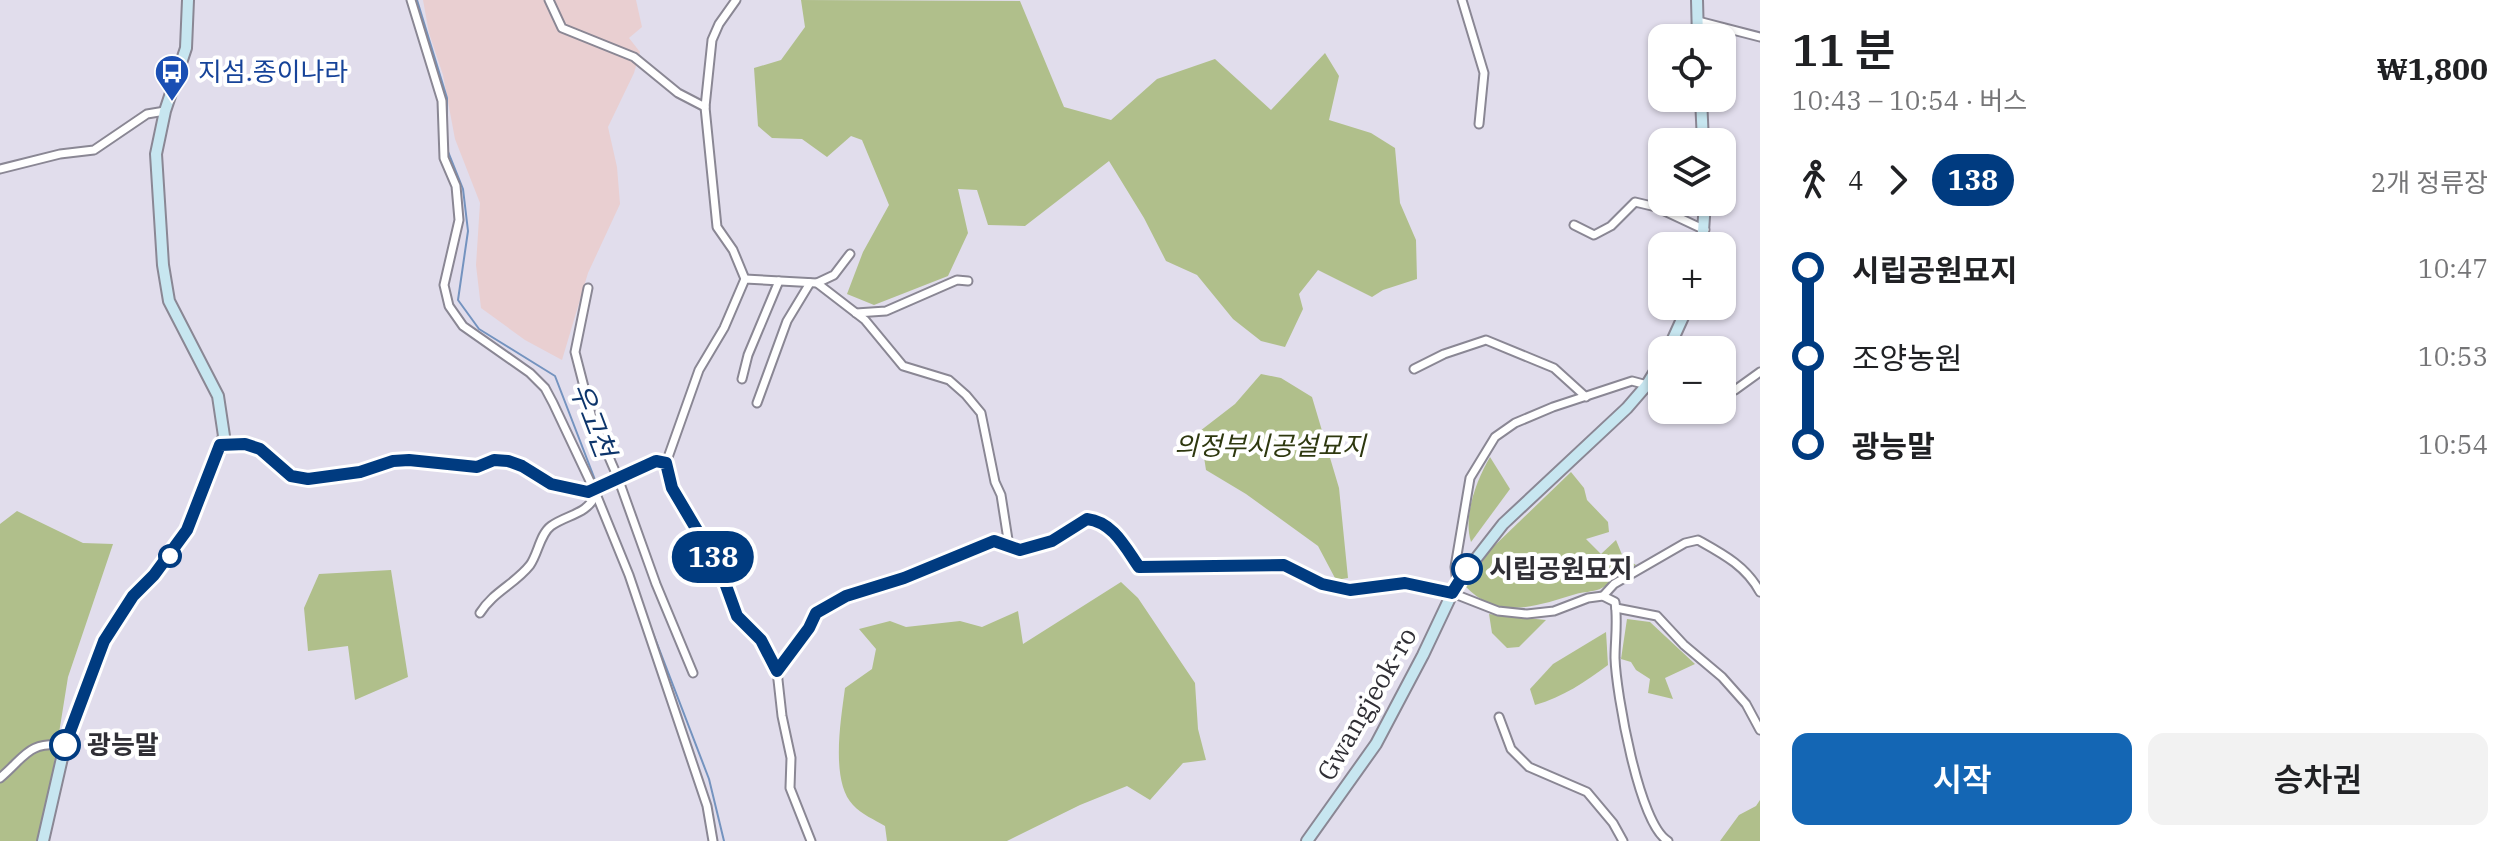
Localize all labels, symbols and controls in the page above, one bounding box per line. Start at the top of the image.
text: 11 분 [1792,21,1896,78]
map controls [1648,24,1736,424]
button: locate [1648,24,1736,112]
text: ₩1,800 [2377,49,2488,88]
bus stop icon: 지섬.종이나라 [153,53,191,103]
place label: 지섬.종이나라 [198,54,349,88]
text: 10:43 – 10:54 · 버스 [1792,83,2027,117]
button: layers [1648,128,1736,216]
icon: walk [1792,158,1836,202]
icon: forward [1876,158,1920,202]
text: 138 [1948,161,1998,198]
text: 4 [1848,163,1864,197]
text: 2개 정류장 [2371,165,2488,199]
button: + [1648,232,1736,320]
text: 시립공원묘지 [1852,250,2018,289]
text: 10:47 [2418,251,2488,285]
button: − [1648,336,1736,424]
text: 조양농원 [1852,338,1962,377]
text: 10:53 [2418,339,2488,373]
water label: 우고천 [562,377,626,466]
text: 광능말 [1852,426,1935,465]
text: 10:54 [2418,427,2488,461]
park label: 의정부시공설묘지 [1174,428,1368,462]
line badge: 138 [667,531,759,583]
text: 138 [688,538,738,575]
unlabelled marker [159,545,181,567]
place label: 시립공원묘지 [1489,551,1633,585]
marker: 시립공원묘지 [1452,554,1482,584]
street label: Gwangjeok-ro [1309,621,1424,786]
place label: 광능말 [87,727,159,761]
marker: 광능말 [50,730,80,760]
button: 시작 [1792,733,2132,825]
button: 승차권 [2148,733,2488,825]

